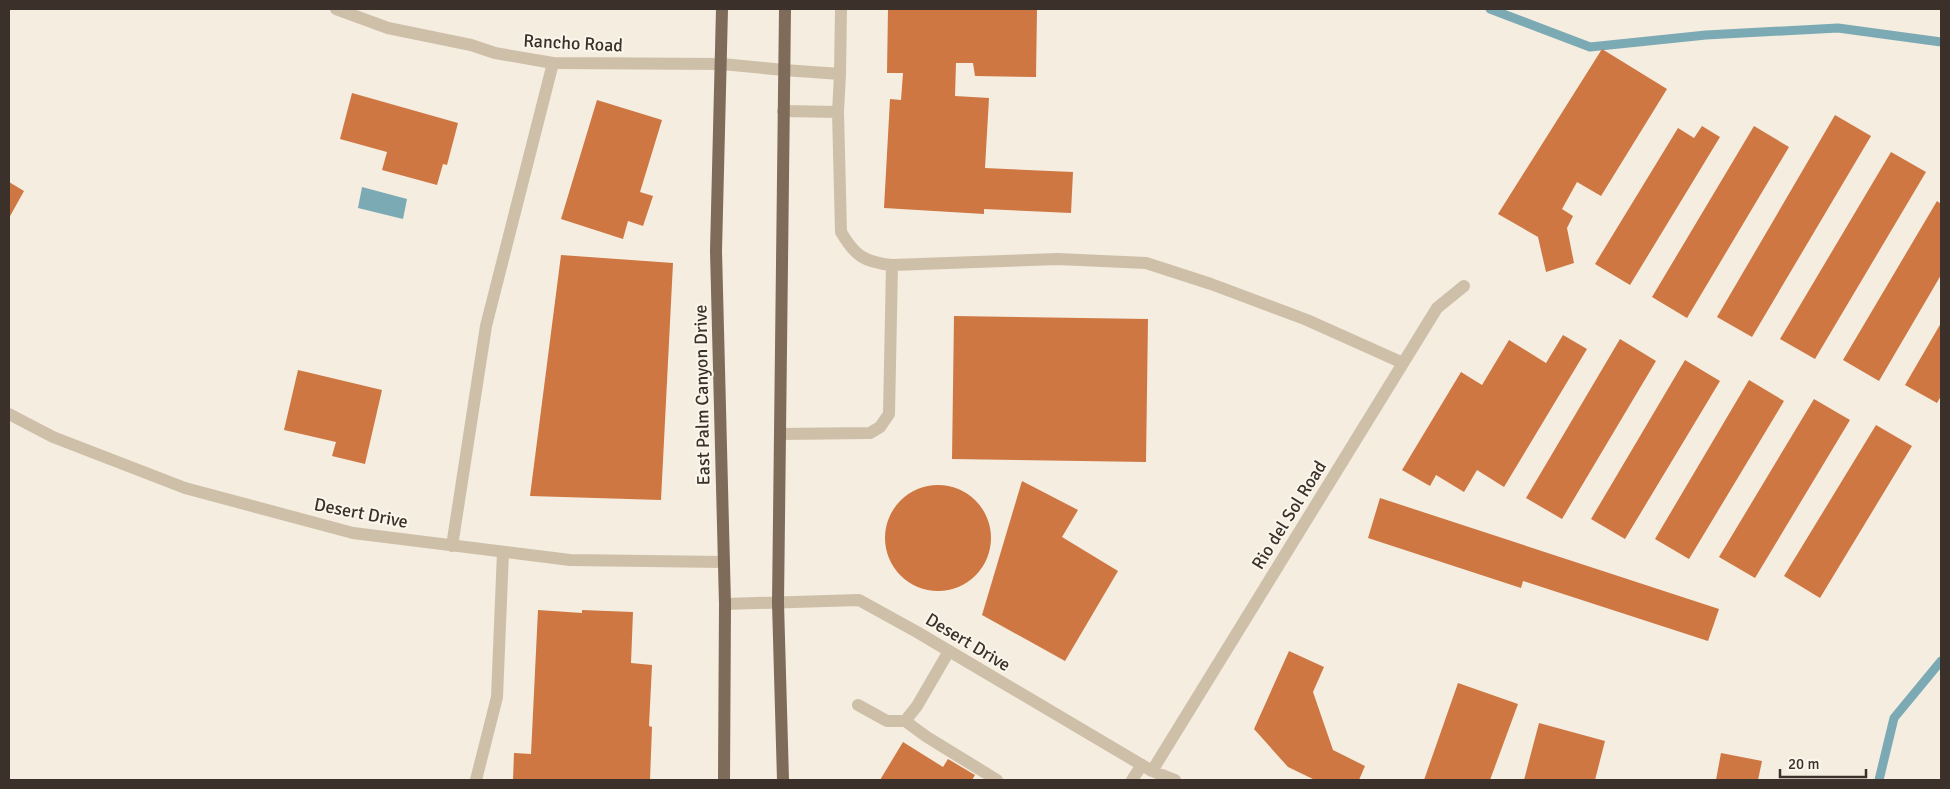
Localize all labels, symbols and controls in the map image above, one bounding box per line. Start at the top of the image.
street label: Rancho Road [523,29,623,57]
street label: East Palm Canyon Drive [689,304,715,486]
street label: Rio del Sol Road [1247,457,1331,573]
street label: Desert Drive [312,493,410,533]
street label: Desert Drive [922,608,1014,676]
scale bar [1780,746,1866,778]
text: 20 m [1788,755,1819,773]

